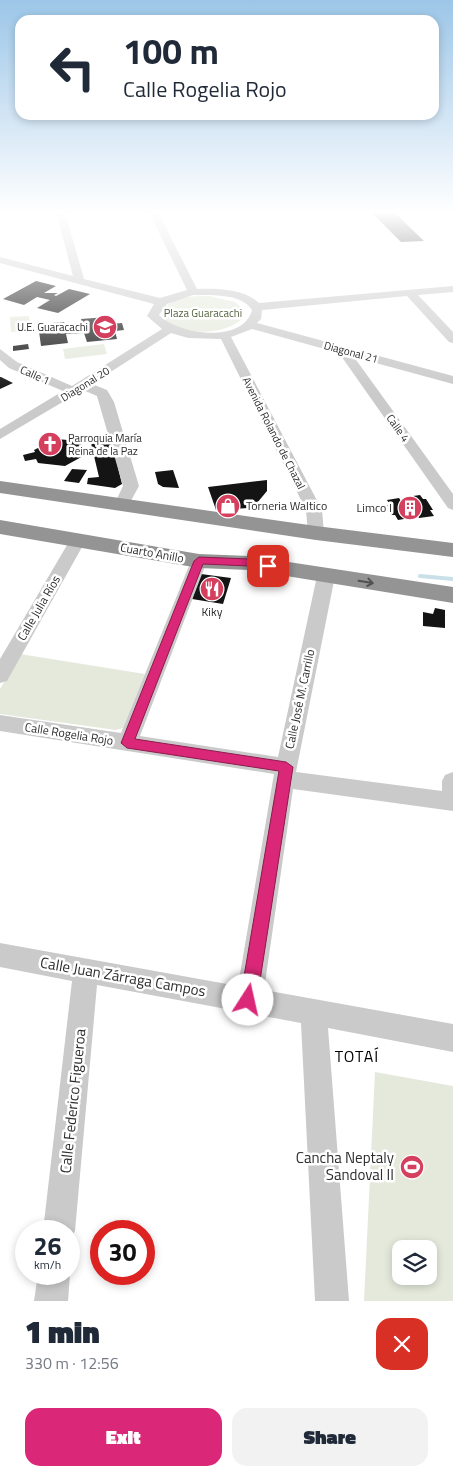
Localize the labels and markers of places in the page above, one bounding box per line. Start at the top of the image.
school or university icon: U.E. Guaracachi [92,314,118,340]
place label: U.E. Guaracachi [17,319,88,335]
place label: Parroquia María Reina de la Paz [68,430,142,459]
church icon: Parroquia María Reina de la Paz [37,431,63,457]
shop icon: Torneria Waltico [215,493,241,519]
building icon: Limco I [397,495,423,521]
place label: Torneria Waltico [246,496,327,515]
place label: Limco I [357,498,392,517]
pin [247,545,289,587]
restaurant icon: Kiky [199,576,225,602]
place label: Kiky [201,602,223,621]
place label: Cancha Neptaly Sandoval II [296,1146,394,1186]
sports icon: Cancha Neptaly Sandoval II [399,1154,425,1180]

